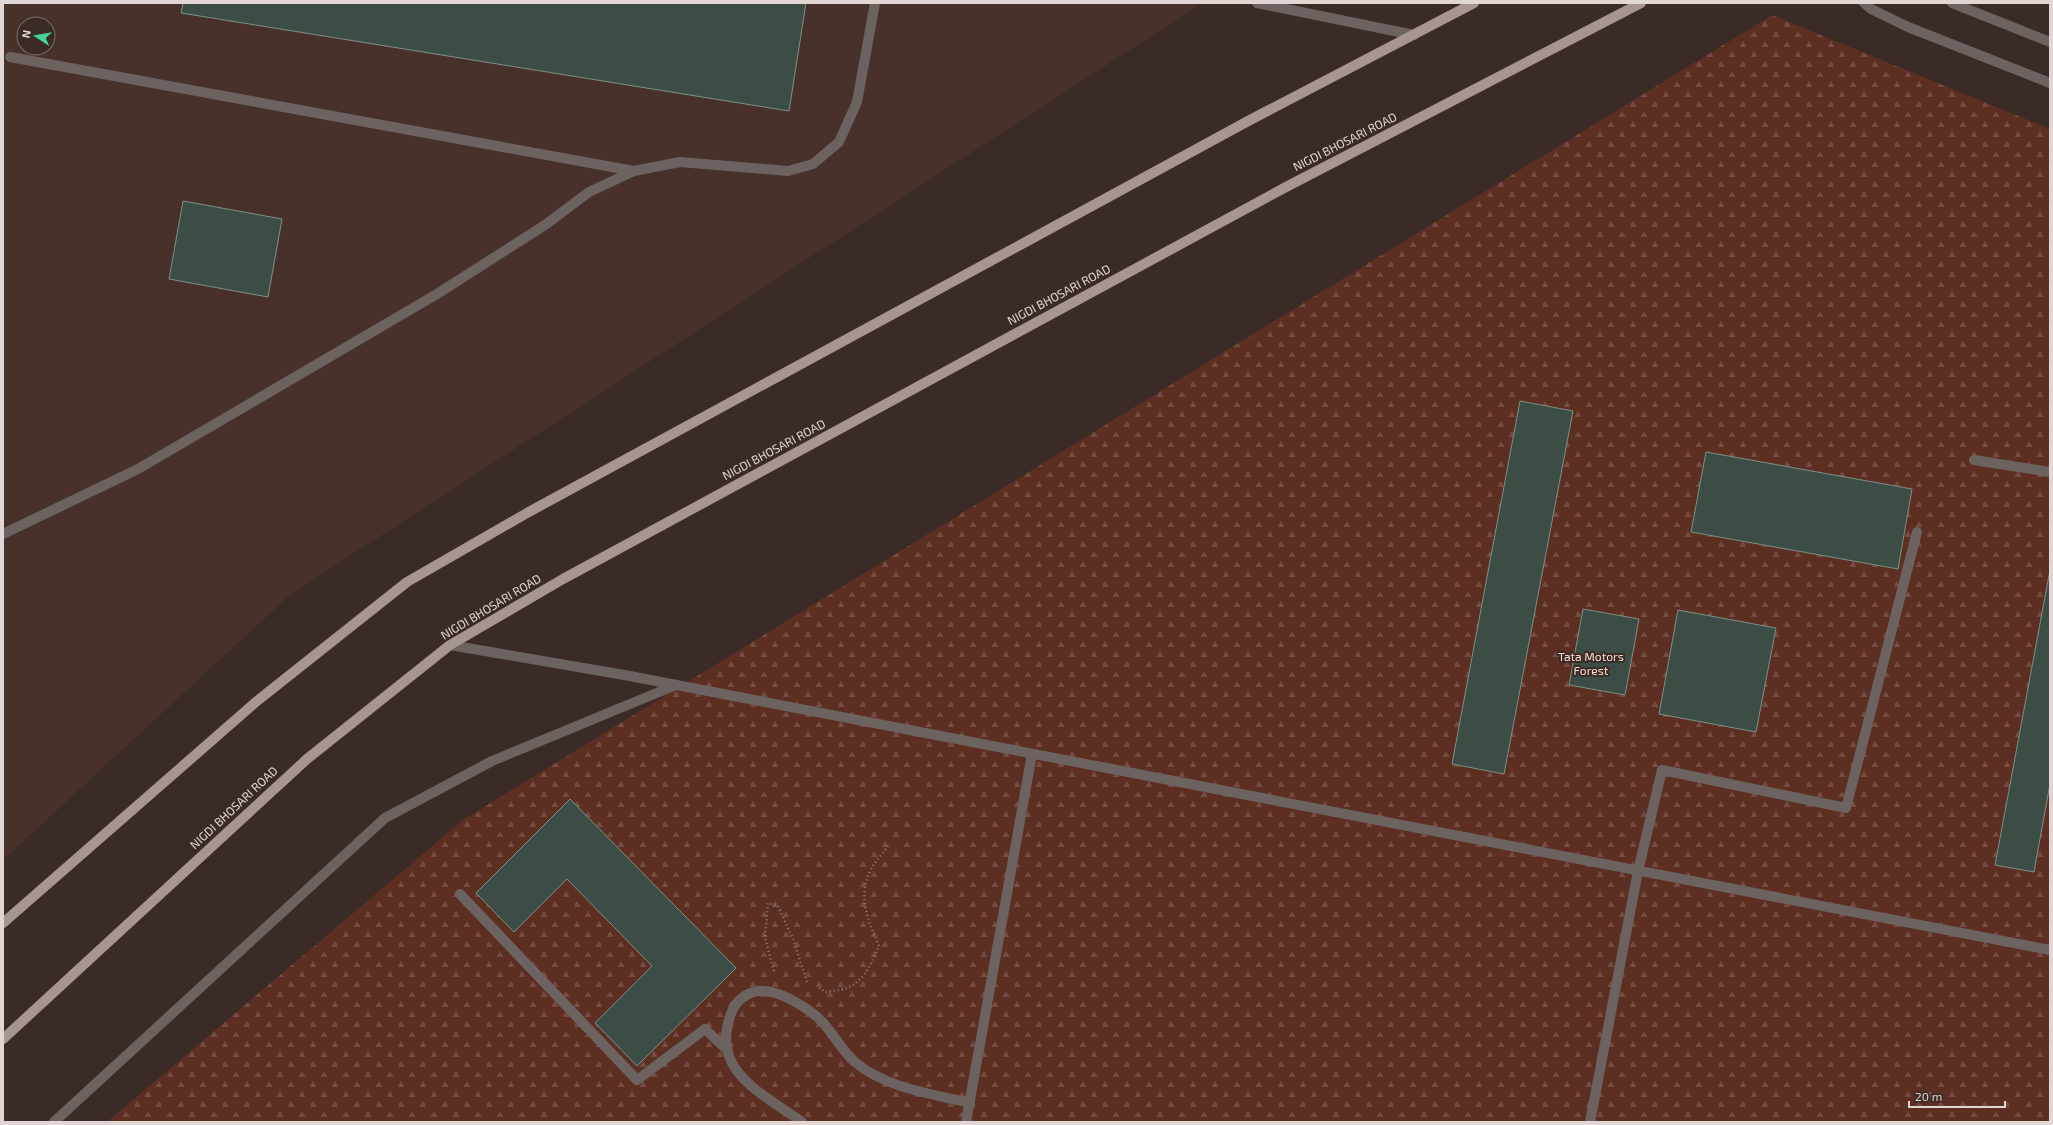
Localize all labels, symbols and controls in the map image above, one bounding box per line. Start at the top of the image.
north arrow [16,16,56,56]
text: N [19,29,33,39]
street label: NIGDI BHOSARI ROAD [1290,109,1399,173]
street label: NIGDI BHOSARI ROAD [1005,261,1112,327]
street label: NIGDI BHOSARI ROAD [720,416,827,482]
street label: NIGDI BHOSARI ROAD [438,571,543,642]
park label: Tata Motors Forest [1558,649,1624,677]
street label: NIGDI BHOSARI ROAD [187,763,280,851]
scale bar [1909,1083,2005,1109]
text: 20 m [1915,1089,1942,1103]

